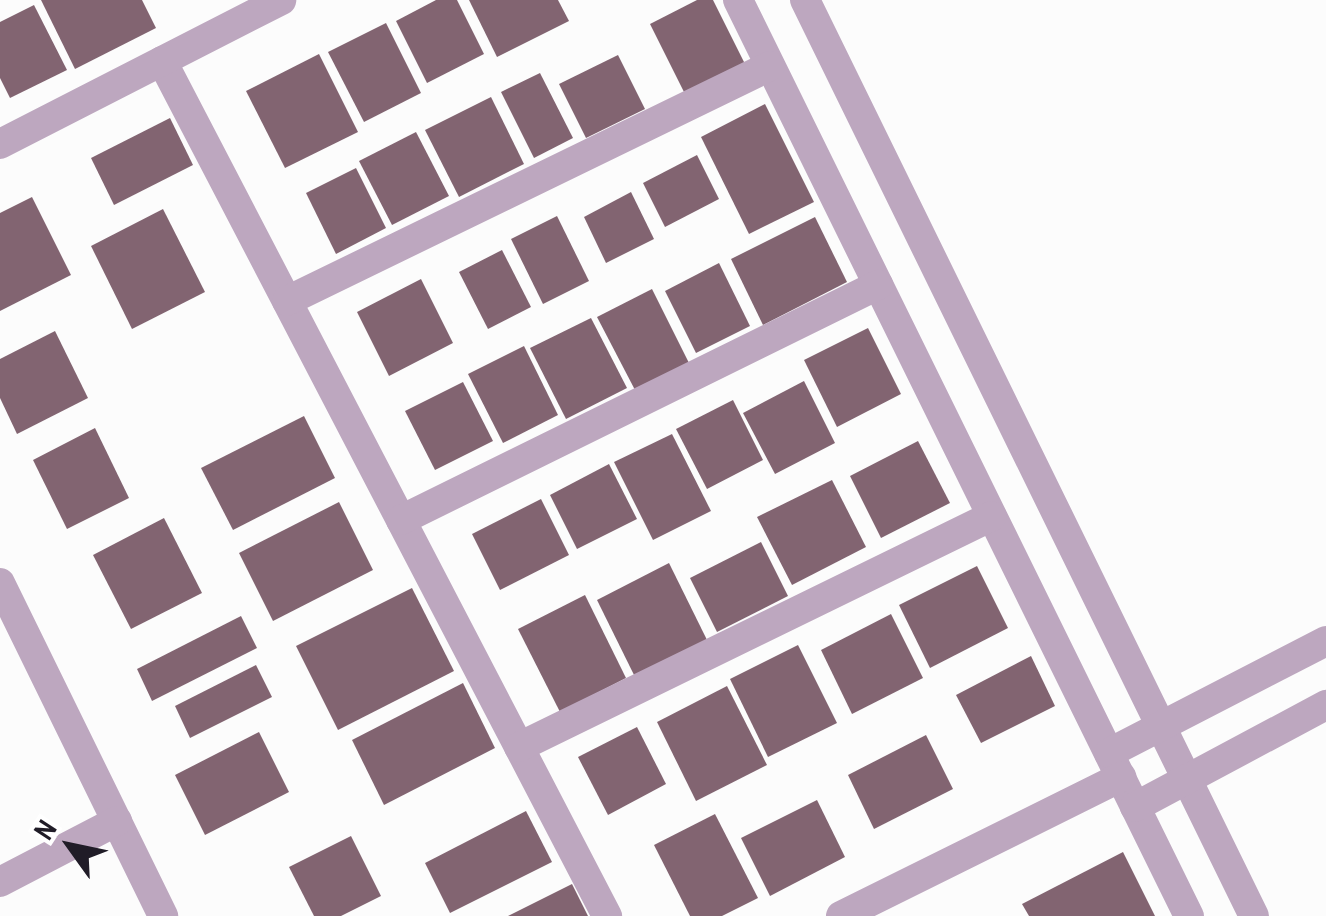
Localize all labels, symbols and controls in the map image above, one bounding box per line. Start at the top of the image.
north arrow [20,796,120,896]
text: N [24,812,65,847]

